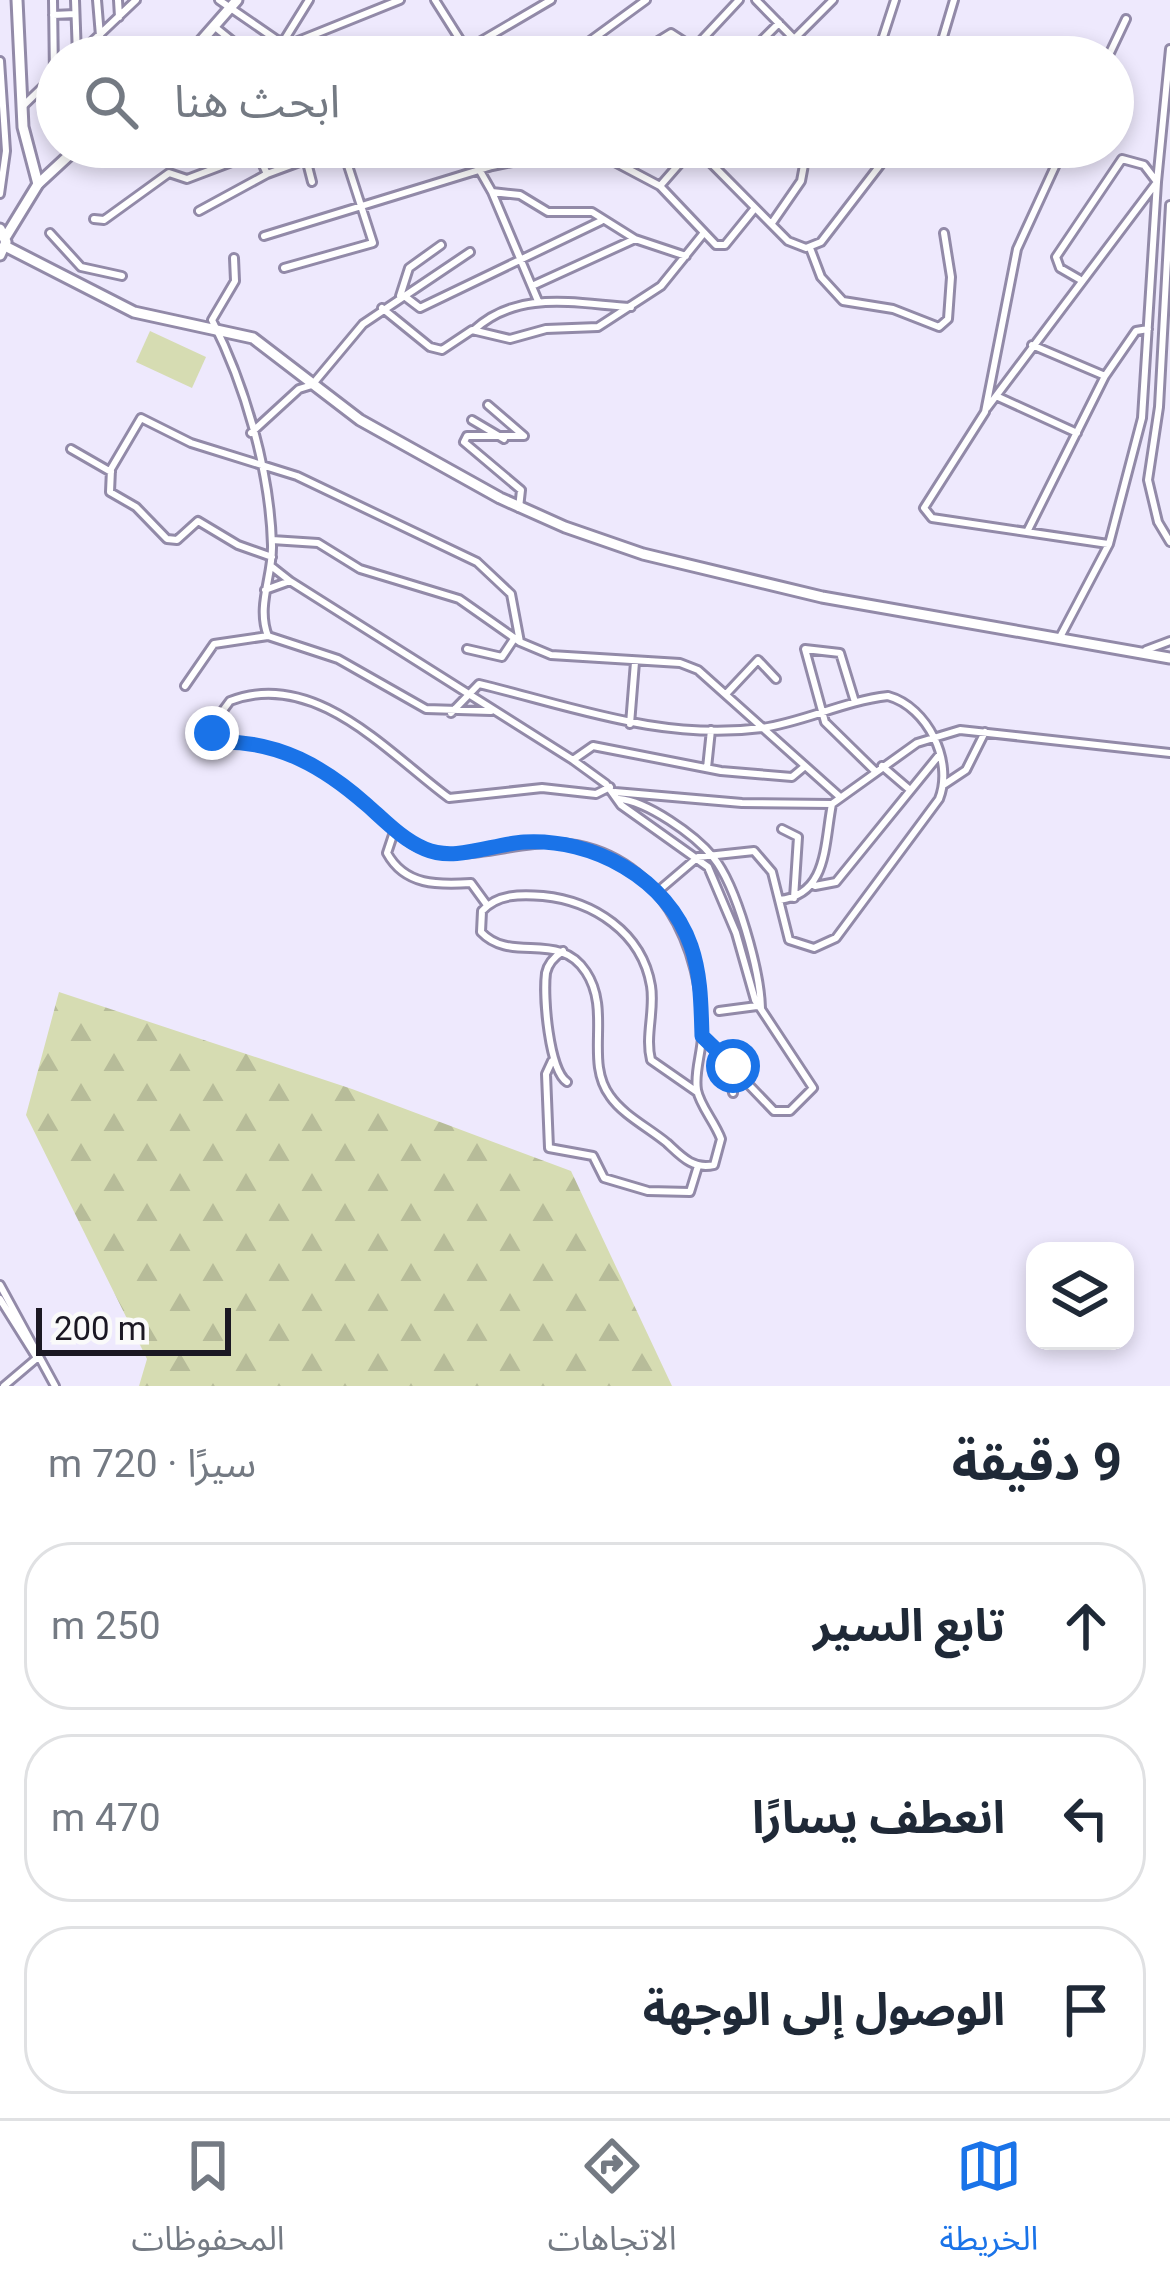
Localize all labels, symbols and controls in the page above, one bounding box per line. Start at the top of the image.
search box [36,36,1134,168]
icon: search [78,69,144,135]
text: ابحث هنا [174,75,340,128]
route end [185,706,239,760]
route start [706,1039,760,1093]
map controls [1026,1242,1134,1350]
button: layers [1026,1242,1134,1350]
scale bar [36,1302,231,1355]
text: 200 m [54,1309,147,1348]
text: 9 دقيقة [952,1433,1122,1492]
text: سيرًا · 720 m [48,1441,256,1487]
icon: ahead [1053,1593,1119,1659]
text: تابع السير [813,1599,1005,1652]
text: 250 m [51,1603,161,1649]
icon: left [1053,1785,1119,1851]
text: انعطف يسارًا [752,1791,1005,1844]
text: 470 m [51,1795,161,1841]
icon: arrive [1053,1977,1119,2043]
text: الوصول إلى الوجهة [643,1983,1005,2036]
tab: المحفوظات [132,2133,285,2274]
tab: الاتجاهات [548,2133,677,2274]
tab: الخريطة [940,2133,1038,2274]

